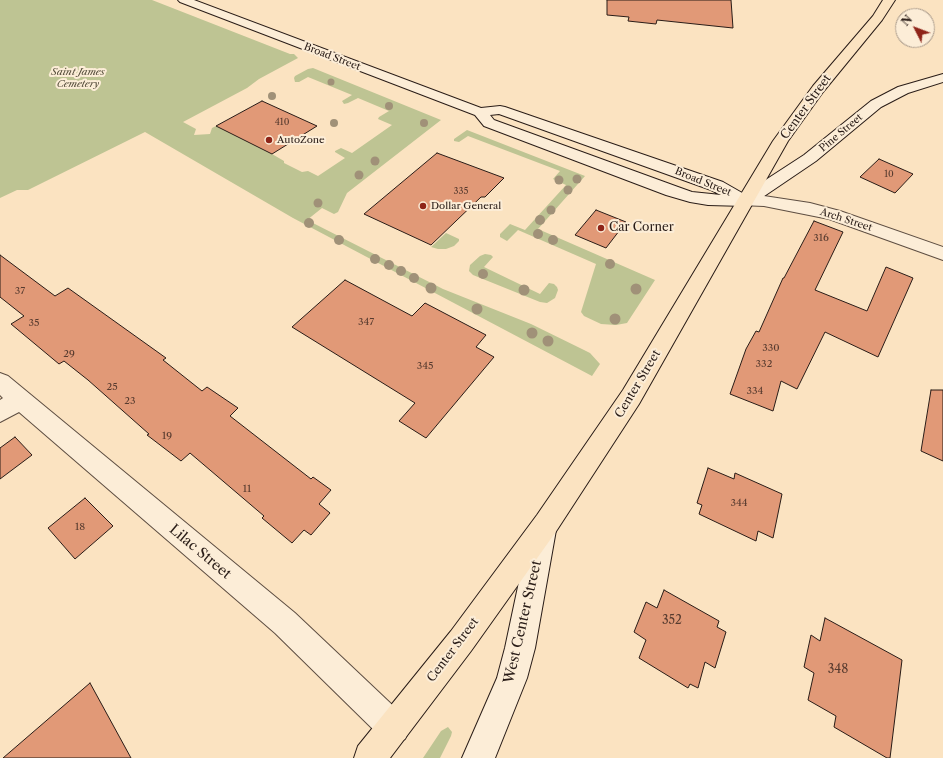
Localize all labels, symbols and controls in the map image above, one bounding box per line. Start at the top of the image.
north arrow [895,8,935,48]
text: N [898,12,915,29]
street label: Broad Street [302,41,362,73]
park label: Saint James Cemetery [51,66,105,90]
street label: Center Street [778,72,834,142]
street label: Pine Street [817,112,865,154]
house number: 410 [275,117,289,127]
place label: AutoZone [277,134,325,146]
marker: AutoZone [264,135,274,145]
street label: Broad Street [673,165,733,199]
house number: 10 [884,169,894,179]
house number: 335 [454,186,468,196]
place label: Dollar General [431,200,501,212]
marker: Dollar General [418,201,428,211]
street label: Arch Street [818,206,874,234]
place label: Car Corner [609,221,674,235]
marker: Car Corner [596,223,606,233]
house number: 316 [813,232,829,244]
house number: 37 [15,285,25,297]
house number: 347 [358,316,374,328]
house number: 35 [29,317,39,329]
house number: 330 [762,342,780,354]
street label: Center Street [612,347,664,421]
house number: 29 [63,348,75,360]
house number: 332 [756,358,772,370]
house number: 345 [417,360,433,372]
house number: 25 [106,381,118,393]
house number: 334 [747,385,763,397]
house number: 23 [124,395,136,407]
house number: 19 [162,430,172,442]
house number: 11 [243,483,251,495]
house number: 344 [730,497,748,509]
house number: 18 [75,521,85,533]
street label: Lilac Street [166,521,234,583]
street label: West Center Street [501,559,545,685]
house number: 352 [662,614,682,628]
street label: Center Street [424,615,482,685]
house number: 348 [828,663,848,677]

